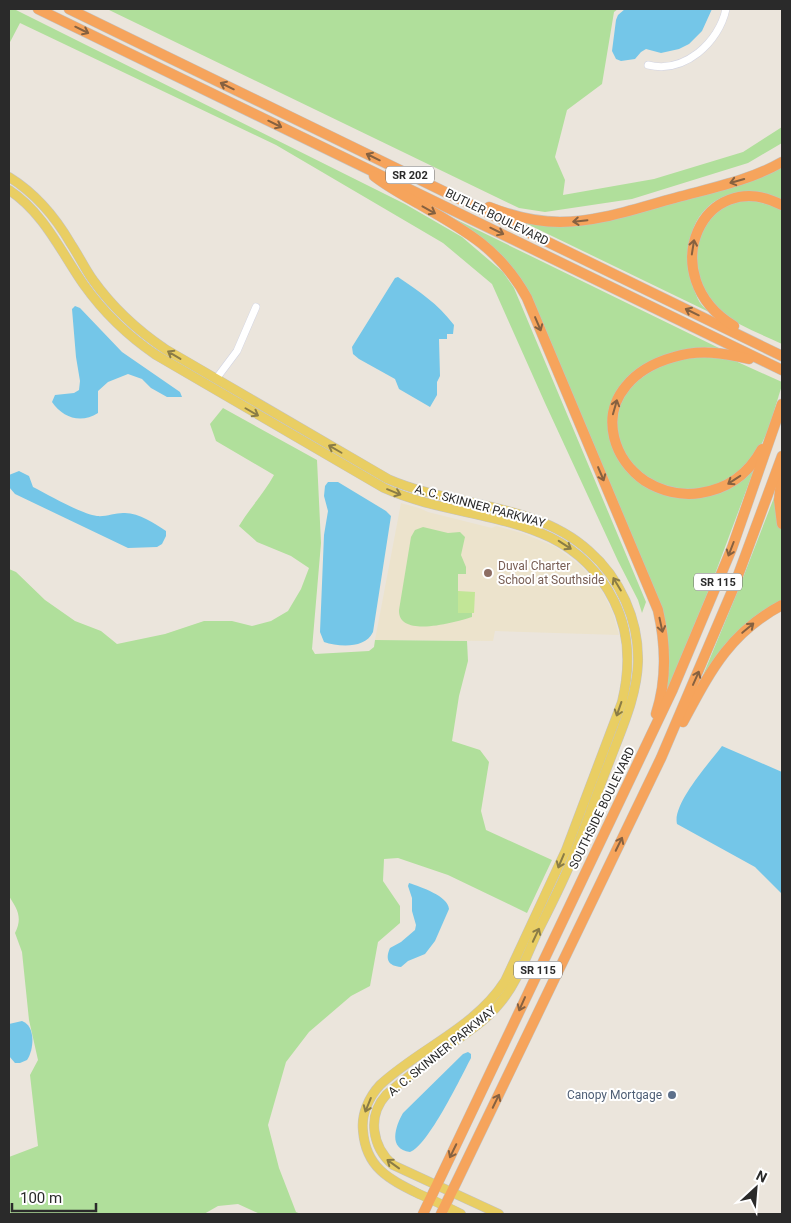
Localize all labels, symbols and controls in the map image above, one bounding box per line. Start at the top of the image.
one-way arrow [74,26,89,35]
one-way arrow [220,81,235,90]
one-way arrow [267,119,282,129]
one-way arrow [366,152,381,161]
road number: SR 202 [386,166,434,184]
one-way arrow [730,176,746,186]
street label: BUTLER BOULEVARD [443,186,551,248]
one-way arrow [422,205,436,215]
one-way arrow [572,216,588,225]
one-way arrow [489,227,504,237]
one-way arrow [688,239,698,255]
one-way arrow [685,307,700,317]
one-way arrow [534,316,544,331]
one-way arrow [167,349,181,359]
one-way arrow [611,400,621,416]
one-way arrow [245,408,259,418]
one-way arrow [328,444,343,454]
one-way arrow [597,466,606,481]
one-way arrow [727,475,741,485]
street label: A. C. SKINNER PARKWAY [413,482,548,530]
one-way arrow [386,489,401,498]
one-way arrow [558,540,572,550]
one-way arrow [726,541,735,556]
place label: Duval Charter School at Southside [498,559,604,587]
marker: Duval Charter School at Southside [482,567,494,579]
road number: SR 115 [694,574,742,590]
one-way arrow [611,578,621,592]
one-way arrow [657,616,666,632]
one-way arrow [741,623,754,634]
one-way arrow [691,671,701,686]
one-way arrow [614,701,623,717]
street label: SOUTHSIDE BOULEVARD [566,745,638,871]
one-way arrow [615,837,625,852]
one-way arrow [556,853,566,868]
one-way arrow [532,928,541,943]
road number: SR 115 [514,962,562,978]
one-way arrow [517,996,527,1011]
street label: A. C. SKINNER PARKWAY [385,1003,499,1099]
place label: Canopy Mortgage [567,1088,662,1102]
marker: Canopy Mortgage [666,1089,678,1101]
one-way arrow [492,1094,501,1109]
one-way arrow [362,1097,372,1112]
one-way arrow [448,1143,458,1158]
one-way arrow [386,1159,400,1169]
north arrow [731,1163,781,1213]
text: N [754,1167,770,1186]
scale bar [12,1180,96,1212]
text: 100 m [20,1189,62,1207]

